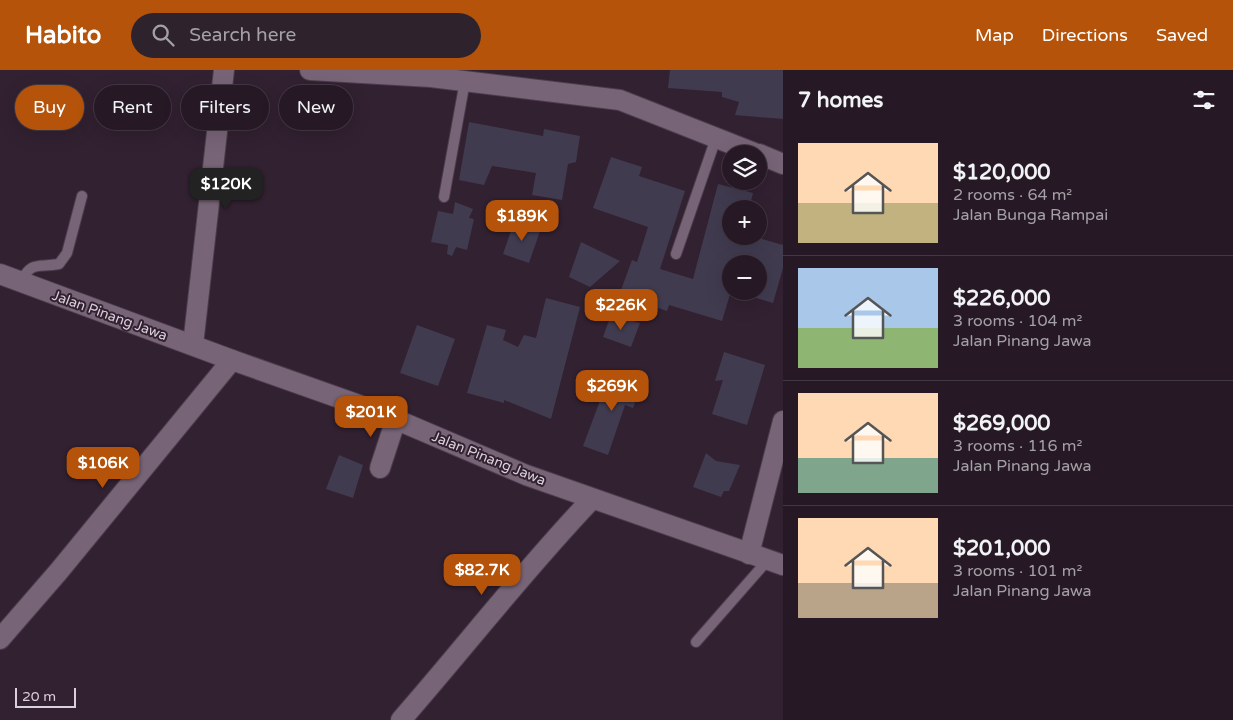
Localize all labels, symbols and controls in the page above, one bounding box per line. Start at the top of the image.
search box [131,13,481,58]
text: Habito [25,21,101,50]
icon: search [149,21,177,49]
text: Search here [189,24,296,46]
text: Map [975,24,1014,46]
text: Directions [1042,24,1128,46]
text: Saved [1156,24,1208,46]
chip: Buy [15,85,84,130]
chip: Rent [94,85,171,130]
chip: Filters [181,85,269,130]
chip: New [279,85,353,130]
icon: filters [1190,86,1218,114]
text: 7 homes [798,88,883,113]
map controls [722,145,767,300]
button: layers [722,145,767,190]
text: $120,000 [953,160,1051,185]
icon: home [838,163,898,223]
pin: $120K [191,168,261,210]
text: $120K [201,174,251,194]
text: 2 rooms · 64 m² [953,185,1072,205]
pin: $189K [487,200,557,242]
button: + [722,200,767,245]
text: Jalan Bunga Rampai [953,205,1108,225]
text: $189K [497,206,547,226]
button: − [722,255,767,300]
text: $226,000 [953,286,1051,311]
street label: Jalan Pinang Jawa [50,287,170,344]
pin: $226K [586,288,656,331]
icon: home [838,288,898,348]
text: $226K [596,295,646,315]
text: 3 rooms · 104 m² [953,311,1082,331]
text: Jalan Pinang Jawa [953,331,1092,351]
pin: $269K [577,370,647,412]
text: $269K [587,376,637,396]
pin: $201K [336,396,406,438]
text: $201K [346,402,396,422]
text: $269,000 [953,411,1051,436]
icon: home [838,413,898,473]
street label: Jalan Pinang Jawa [429,428,548,489]
text: 3 rooms · 116 m² [953,436,1082,456]
pin: $106K [68,446,138,489]
text: $106K [78,453,128,473]
text: Jalan Pinang Jawa [953,456,1092,476]
text: $201,000 [953,536,1051,561]
icon: home [838,538,898,598]
pin: $82.7K [441,554,523,596]
text: $82.7K [455,560,509,580]
text: 3 rooms · 101 m² [953,561,1082,581]
text: Jalan Pinang Jawa [953,581,1092,601]
scale bar [15,685,76,708]
text: 20 m [22,688,56,705]

